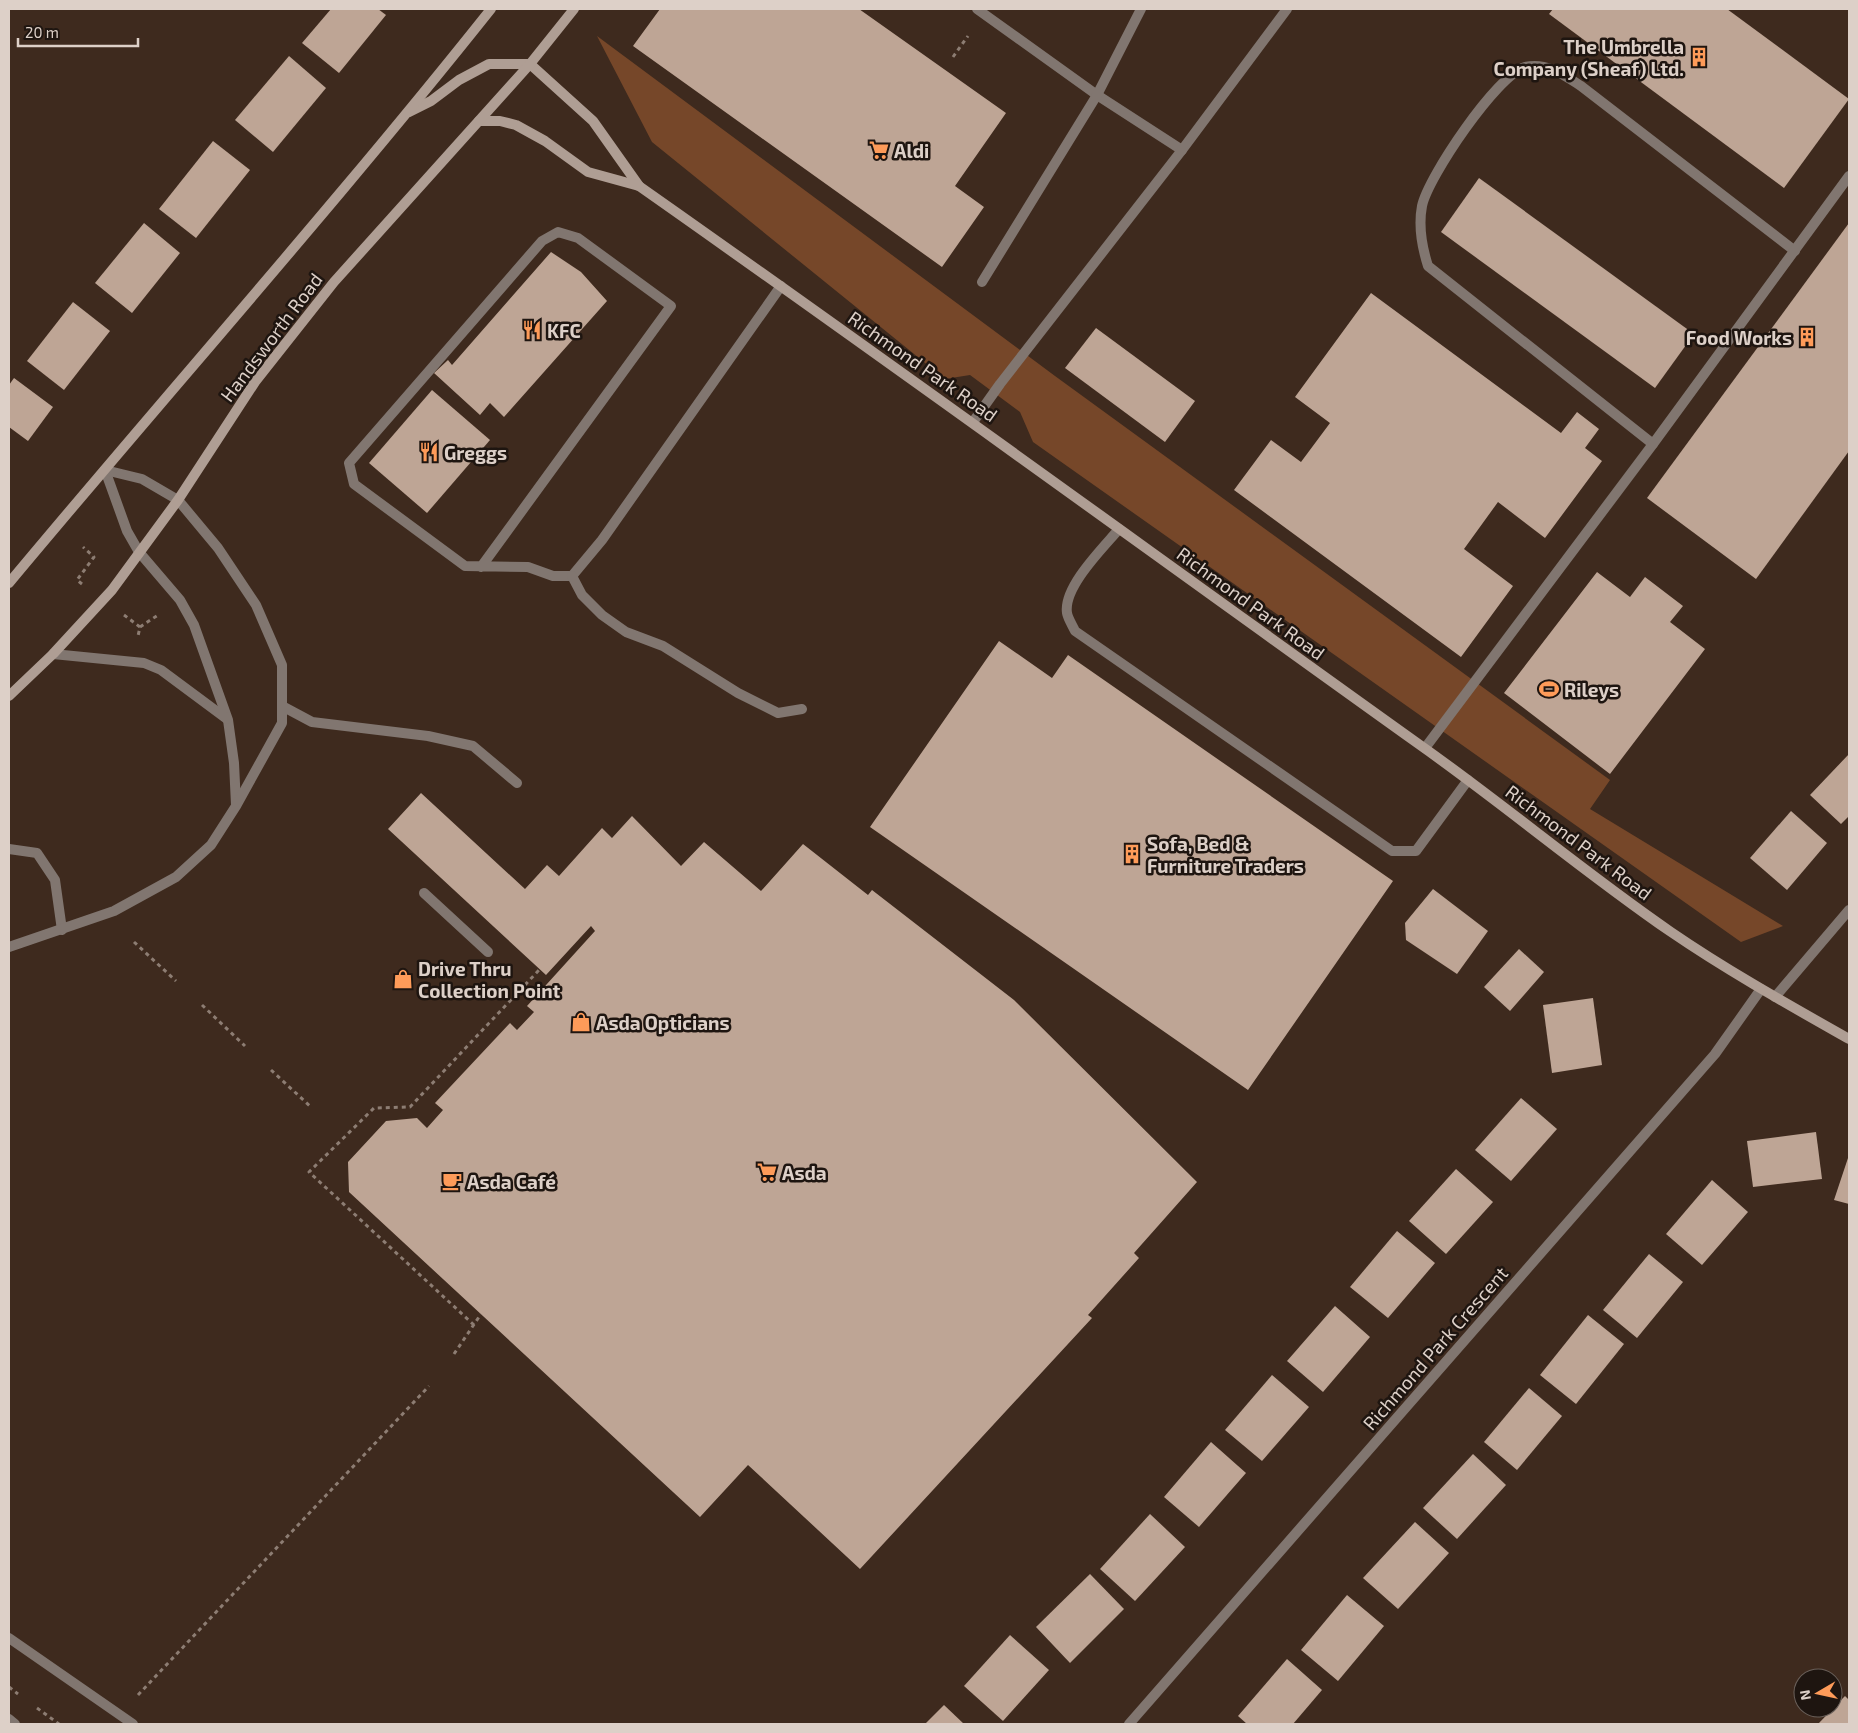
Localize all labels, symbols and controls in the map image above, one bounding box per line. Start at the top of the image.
scale bar [18,15,138,47]
text: 20 m [25,23,59,41]
place label: The Umbrella Company (Sheaf) Ltd. [1493,35,1684,81]
building icon: The Umbrella Company (Sheaf) Ltd. [1688,46,1710,68]
supermarket icon: Aldi [868,139,890,161]
place label: Aldi [894,139,929,162]
street label: Handsworth Road [215,268,327,406]
street label: Richmond Park Road [844,306,1002,426]
restaurant icon: KFC [521,319,543,341]
place label: KFC [547,319,581,342]
place label: Food Works [1686,326,1792,349]
building icon: Food Works [1796,326,1818,348]
restaurant icon: Greggs [418,441,440,463]
place label: Greggs [444,441,507,464]
street label: Richmond Park Road [1173,542,1329,664]
sports icon: Rileys [1538,678,1560,700]
place label: Rileys [1564,678,1619,702]
street label: Richmond Park Road [1501,780,1657,904]
place label: Sofa, Bed & Furniture Traders [1147,832,1304,877]
building icon: Sofa, Bed & Furniture Traders [1121,843,1143,865]
place label: Drive Thru Collection Point [418,957,561,1002]
shop icon: Drive Thru Collection Point [392,968,414,990]
shop icon: Asda Opticians [570,1011,592,1033]
place label: Asda Opticians [596,1011,730,1034]
supermarket icon: Asda [756,1161,778,1183]
place label: Asda [782,1161,827,1184]
cafe icon: Asda Café [441,1170,463,1192]
place label: Asda Café [467,1170,556,1193]
street label: Richmond Park Crescent [1358,1262,1512,1434]
north arrow [1793,1668,1843,1718]
text: N [1795,1689,1814,1701]

